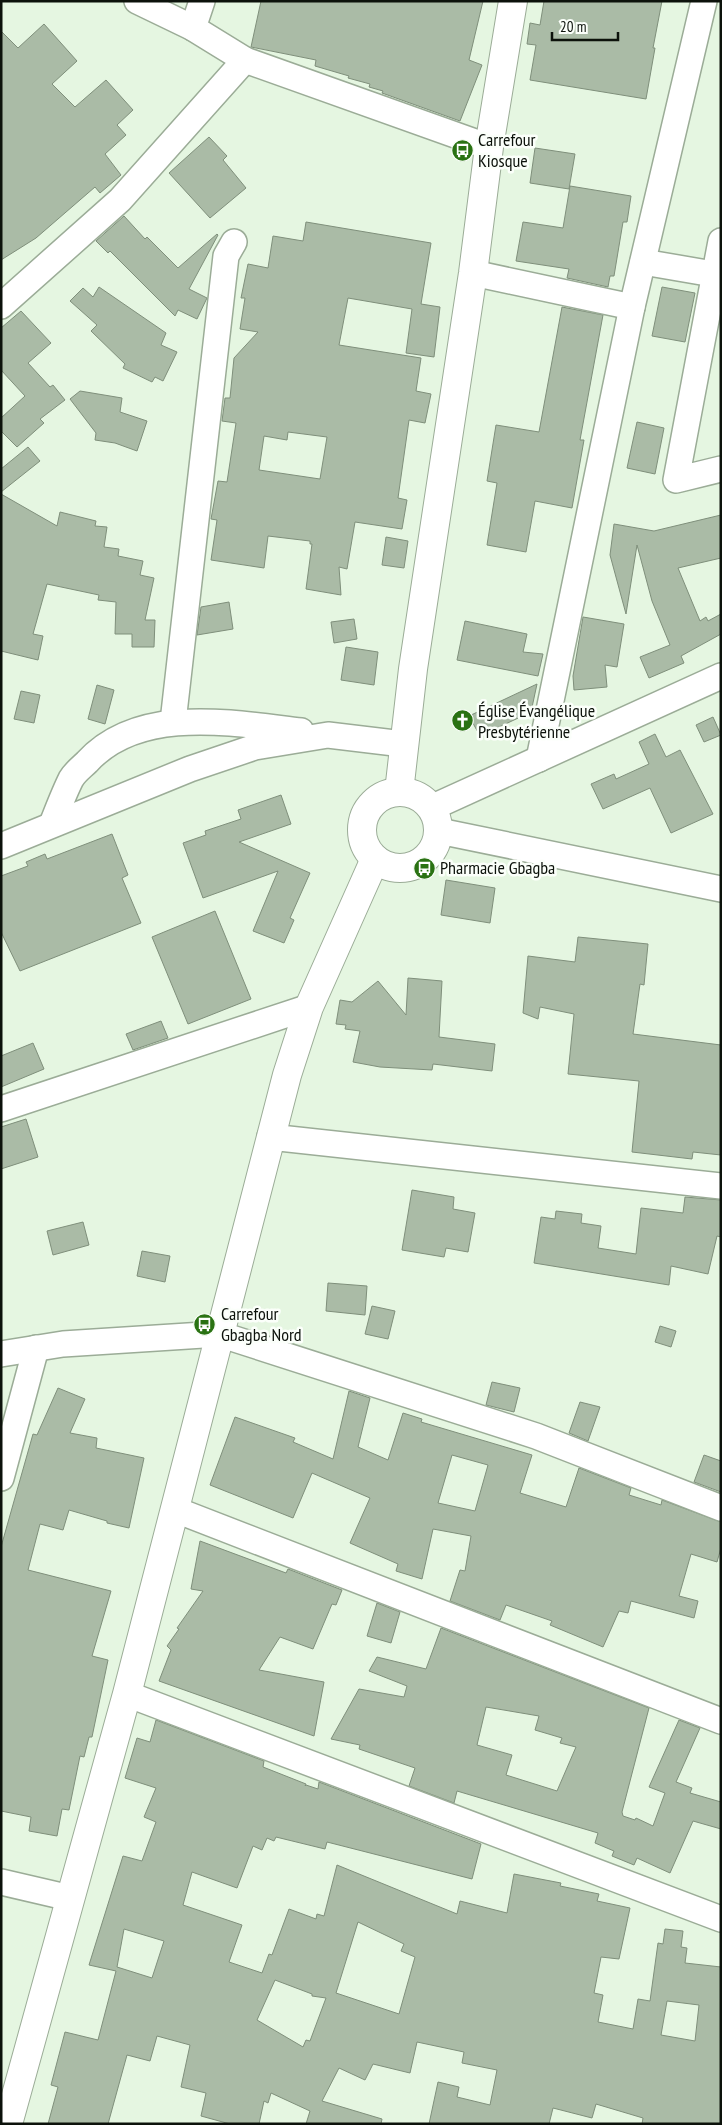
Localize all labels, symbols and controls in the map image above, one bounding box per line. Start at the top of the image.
scale bar [552,10,618,42]
text: 20 m [560,17,586,36]
place label: Carrefour Kiosque [478,128,536,172]
bus stop icon: Carrefour Kiosque [450,138,474,162]
place label: Église Évangélique Presbytérienne [478,699,595,743]
church icon: Église Évangélique Presbytérienne [450,709,474,733]
bus stop icon: Pharmacie Gbagba [412,856,436,880]
place label: Pharmacie Gbagba [440,856,555,879]
place label: Carrefour Gbagba Nord [221,1302,302,1346]
bus stop icon: Carrefour Gbagba Nord [193,1312,217,1336]

